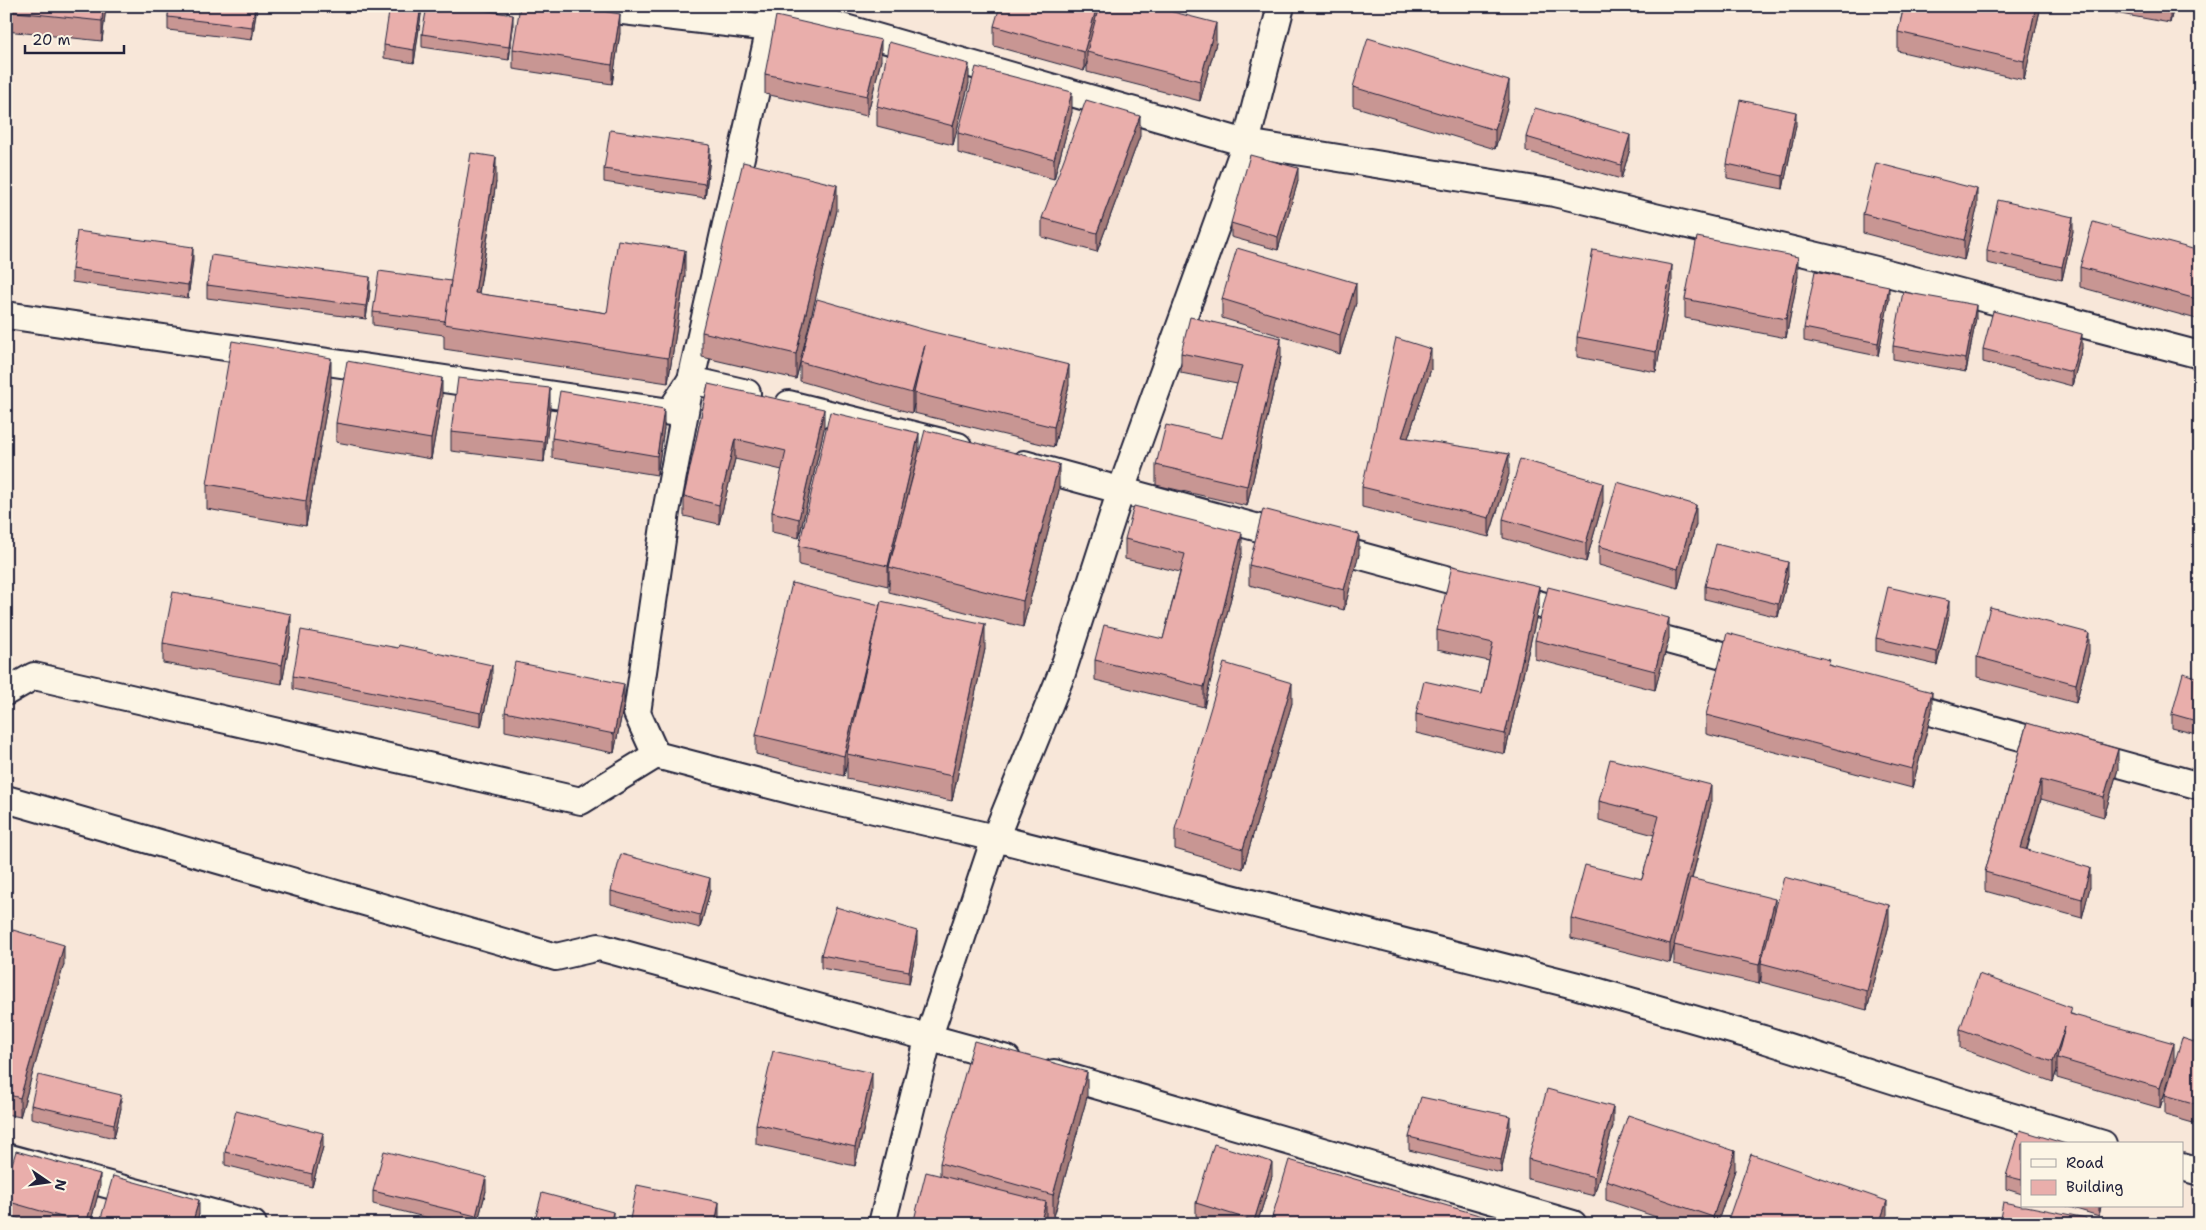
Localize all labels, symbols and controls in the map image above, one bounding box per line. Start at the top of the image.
scale bar [25,22,124,54]
text: 20 m [32,30,71,50]
legend [2021,1142,2184,1208]
text: Road [2066,1153,2104,1173]
north arrow [22,1158,72,1208]
text: N [51,1177,71,1192]
text: Building [2066,1177,2123,1197]

